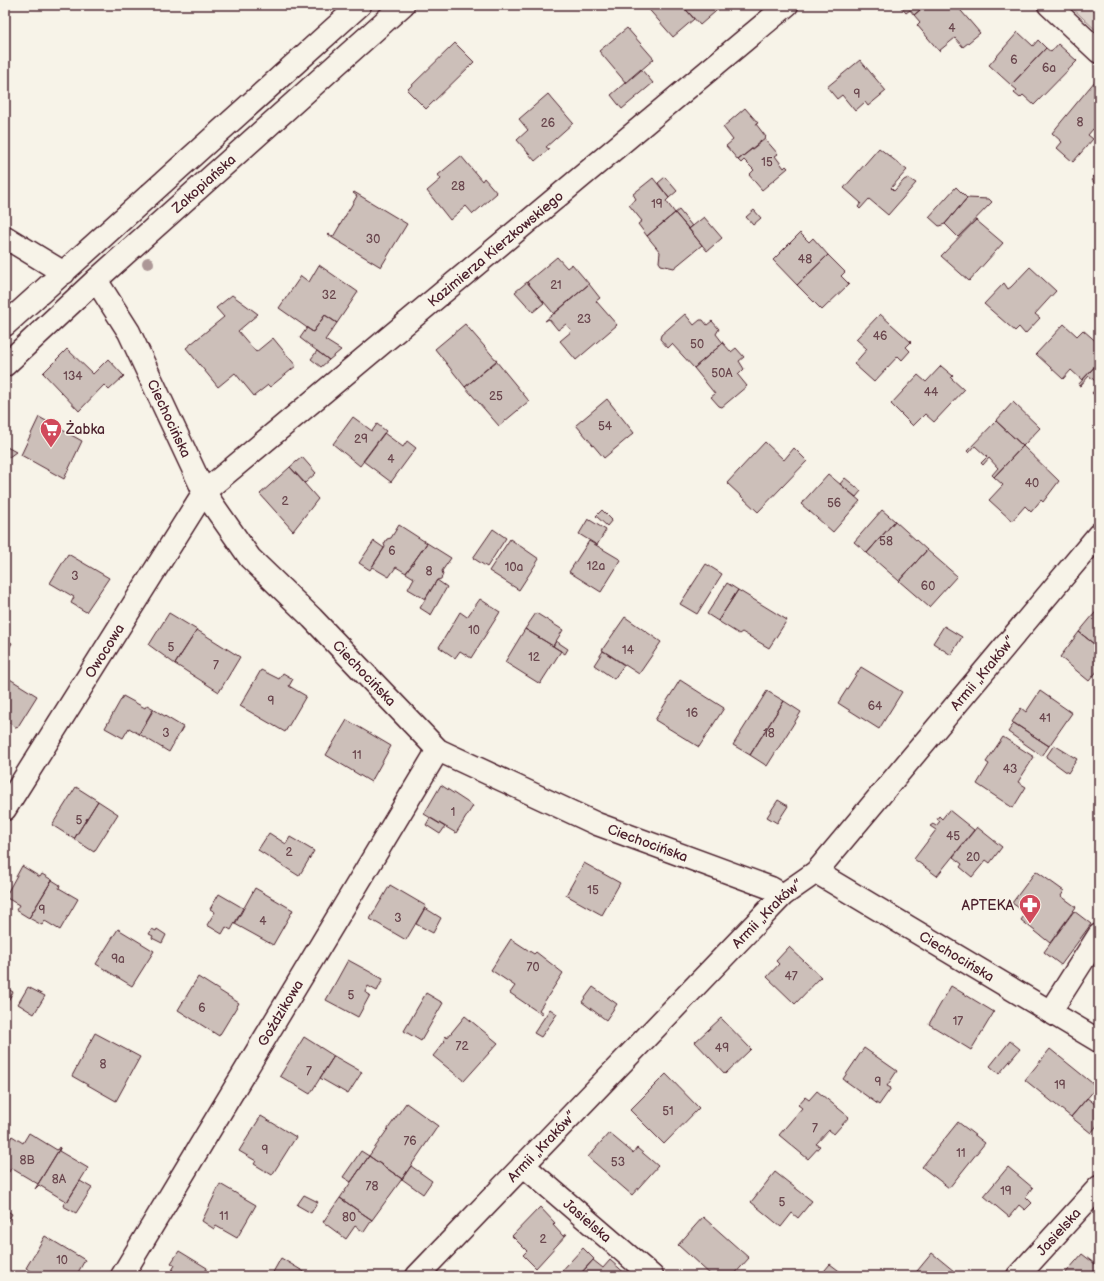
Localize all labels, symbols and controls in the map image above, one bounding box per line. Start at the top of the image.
house number: 4 [948,21,956,36]
house number: 6 [1010,53,1018,68]
house number: 6a [1042,61,1056,76]
house number: 9 [854,87,861,102]
house number: 8 [1077,115,1084,130]
house number: 26 [541,116,555,131]
street label: Zakopiańska [168,151,239,218]
house number: 15 [761,155,773,170]
house number: 28 [451,179,465,194]
street label: Kazimierza Kierzkowskiego [424,187,567,310]
house number: 19 [651,197,663,212]
house number: 30 [366,232,380,247]
house number: 48 [798,252,812,267]
house number: 21 [550,278,562,293]
house number: 32 [322,288,336,303]
house number: 23 [577,312,591,327]
house number: 46 [873,329,887,344]
house number: 50 [690,337,704,352]
house number: 50A [711,366,733,381]
house number: 134 [63,369,83,384]
street label: Ciechocińska [143,377,195,461]
house number: 44 [924,385,939,400]
house number: 25 [489,389,503,404]
supermarket icon: Żabka [38,416,64,449]
house number: 54 [598,419,613,434]
place label: Żabka [65,420,105,438]
house number: 29 [354,432,368,447]
house number: 4 [387,452,395,467]
house number: 40 [1025,476,1039,491]
house number: 2 [281,494,289,509]
house number: 56 [827,496,841,511]
house number: 58 [879,534,893,549]
house number: 6 [388,544,396,559]
house number: 12a [587,559,605,574]
house number: 10a [505,560,523,575]
house number: 8 [426,564,433,579]
house number: 3 [71,569,79,584]
house number: 60 [921,579,935,594]
street label: Owocowa [82,621,128,681]
house number: 10 [468,623,480,638]
street label: Armii „Kraków” [947,633,1019,714]
street label: Ciechocińska [329,637,399,710]
house number: 5 [168,640,175,655]
house number: 14 [622,643,635,658]
house number: 12 [528,650,540,665]
house number: 7 [213,658,219,673]
house number: 9 [268,694,275,709]
house number: 64 [868,699,883,714]
house number: 16 [686,706,698,721]
house number: 41 [1039,711,1051,726]
house number: 3 [162,726,170,741]
house number: 18 [763,726,775,741]
house number: 11 [352,748,362,763]
house number: 43 [1003,762,1017,777]
house number: 1 [451,805,455,820]
house number: 5 [76,813,83,828]
street label: Ciechocińska [605,821,690,866]
house number: 45 [946,829,960,844]
house number: 2 [285,845,293,860]
house number: 20 [966,850,980,865]
street label: Armii „Kraków” [728,876,806,952]
house number: 15 [587,883,599,898]
pharmacy icon: APTEKA [1017,892,1043,925]
place label: APTEKA [961,897,1014,914]
house number: 9 [39,903,46,918]
house number: 3 [394,911,402,926]
house number: 4 [259,914,267,929]
street label: Ciechocińska [916,928,997,986]
house number: 9a [111,952,125,967]
house number: 70 [527,960,539,975]
house number: 47 [784,969,798,984]
street label: Goździkowa [254,977,307,1049]
house number: 5 [348,988,355,1003]
house number: 6 [198,1001,206,1016]
house number: 17 [953,1014,963,1029]
house number: 72 [456,1039,468,1054]
house number: 49 [715,1041,729,1056]
house number: 8 [100,1057,107,1072]
house number: 7 [306,1064,312,1079]
house number: 9 [875,1075,882,1090]
house number: 19 [1054,1078,1066,1093]
house number: 51 [662,1104,674,1119]
street label: Armii „Kraków” [504,1107,580,1186]
house number: 7 [812,1121,818,1136]
house number: 76 [403,1134,417,1149]
house number: 9 [262,1143,269,1158]
house number: 11 [956,1146,966,1161]
house number: 8B [19,1153,35,1168]
house number: 53 [611,1155,625,1170]
house number: 8A [52,1172,67,1187]
house number: 78 [366,1179,378,1194]
house number: 19 [1000,1184,1012,1199]
street label: Jasielska [560,1195,615,1246]
house number: 5 [779,1195,786,1210]
street label: Jasielska [1033,1205,1085,1259]
house number: 11 [219,1209,229,1224]
house number: 80 [342,1210,356,1225]
house number: 2 [539,1232,547,1247]
house number: 10 [56,1253,68,1268]

